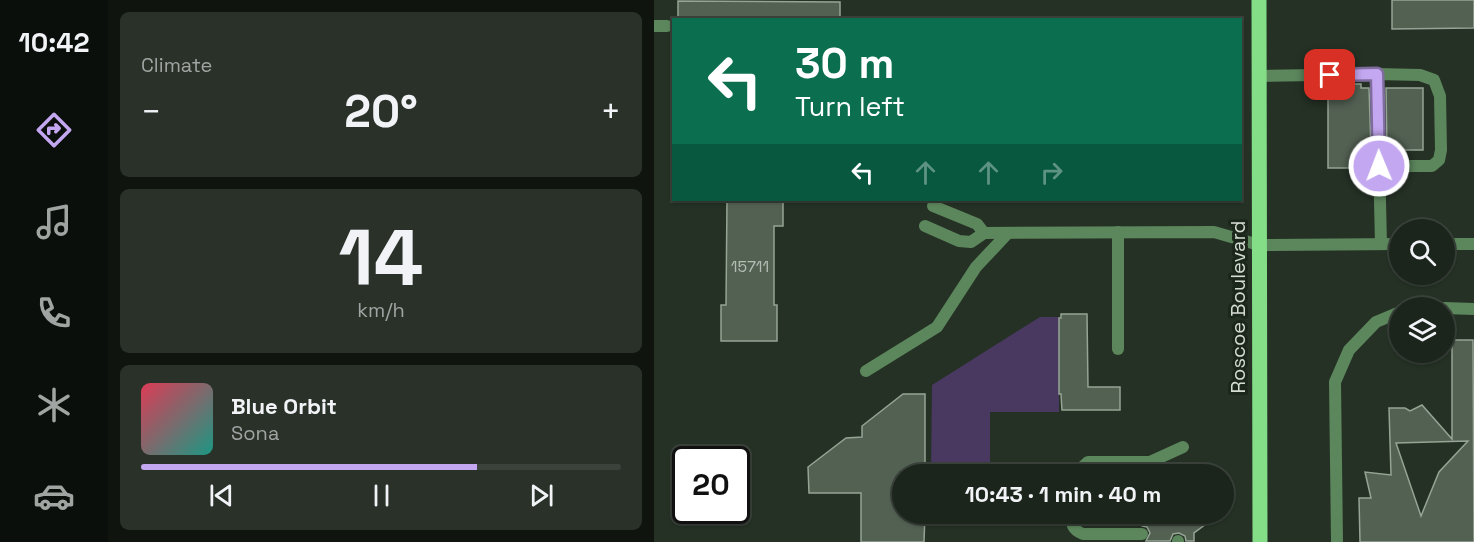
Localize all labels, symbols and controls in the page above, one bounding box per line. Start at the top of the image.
text: 10:42 [19,25,89,60]
text: 30 m [795,37,894,90]
icon: left [696,42,774,120]
pin [1304,49,1355,100]
text: Climate [141,52,212,78]
icon: arrive [1313,58,1346,91]
text: 20° [344,83,418,140]
text: Turn left [795,89,905,124]
text: − [141,91,161,133]
text: + [601,91,621,133]
icon: directions [33,109,75,151]
position arrow [1347,134,1411,198]
icon: left [846,156,879,189]
icon: ahead [909,156,942,189]
icon: ahead [972,156,1005,189]
icon: right [1035,156,1068,189]
icon: music [33,201,75,243]
text: 14 [339,208,423,308]
map controls [1389,219,1455,363]
button: search [1389,219,1455,285]
street label: Roscoe Boulevard [1225,220,1251,394]
house number: 15711 [731,256,769,277]
icon: phone [33,292,75,334]
text: km/h [357,297,405,323]
button: layers [1389,297,1455,363]
icon: climate [33,384,75,426]
text: Blue Orbit [231,392,337,420]
text: Sona [231,420,279,446]
speed limit sign: 20 [672,446,750,524]
icon: car [33,475,75,517]
icon: previous [205,479,238,512]
icon: pause [365,479,398,512]
icon: next [525,479,558,512]
text: 10:43 · 1 min · 40 m [965,480,1161,508]

